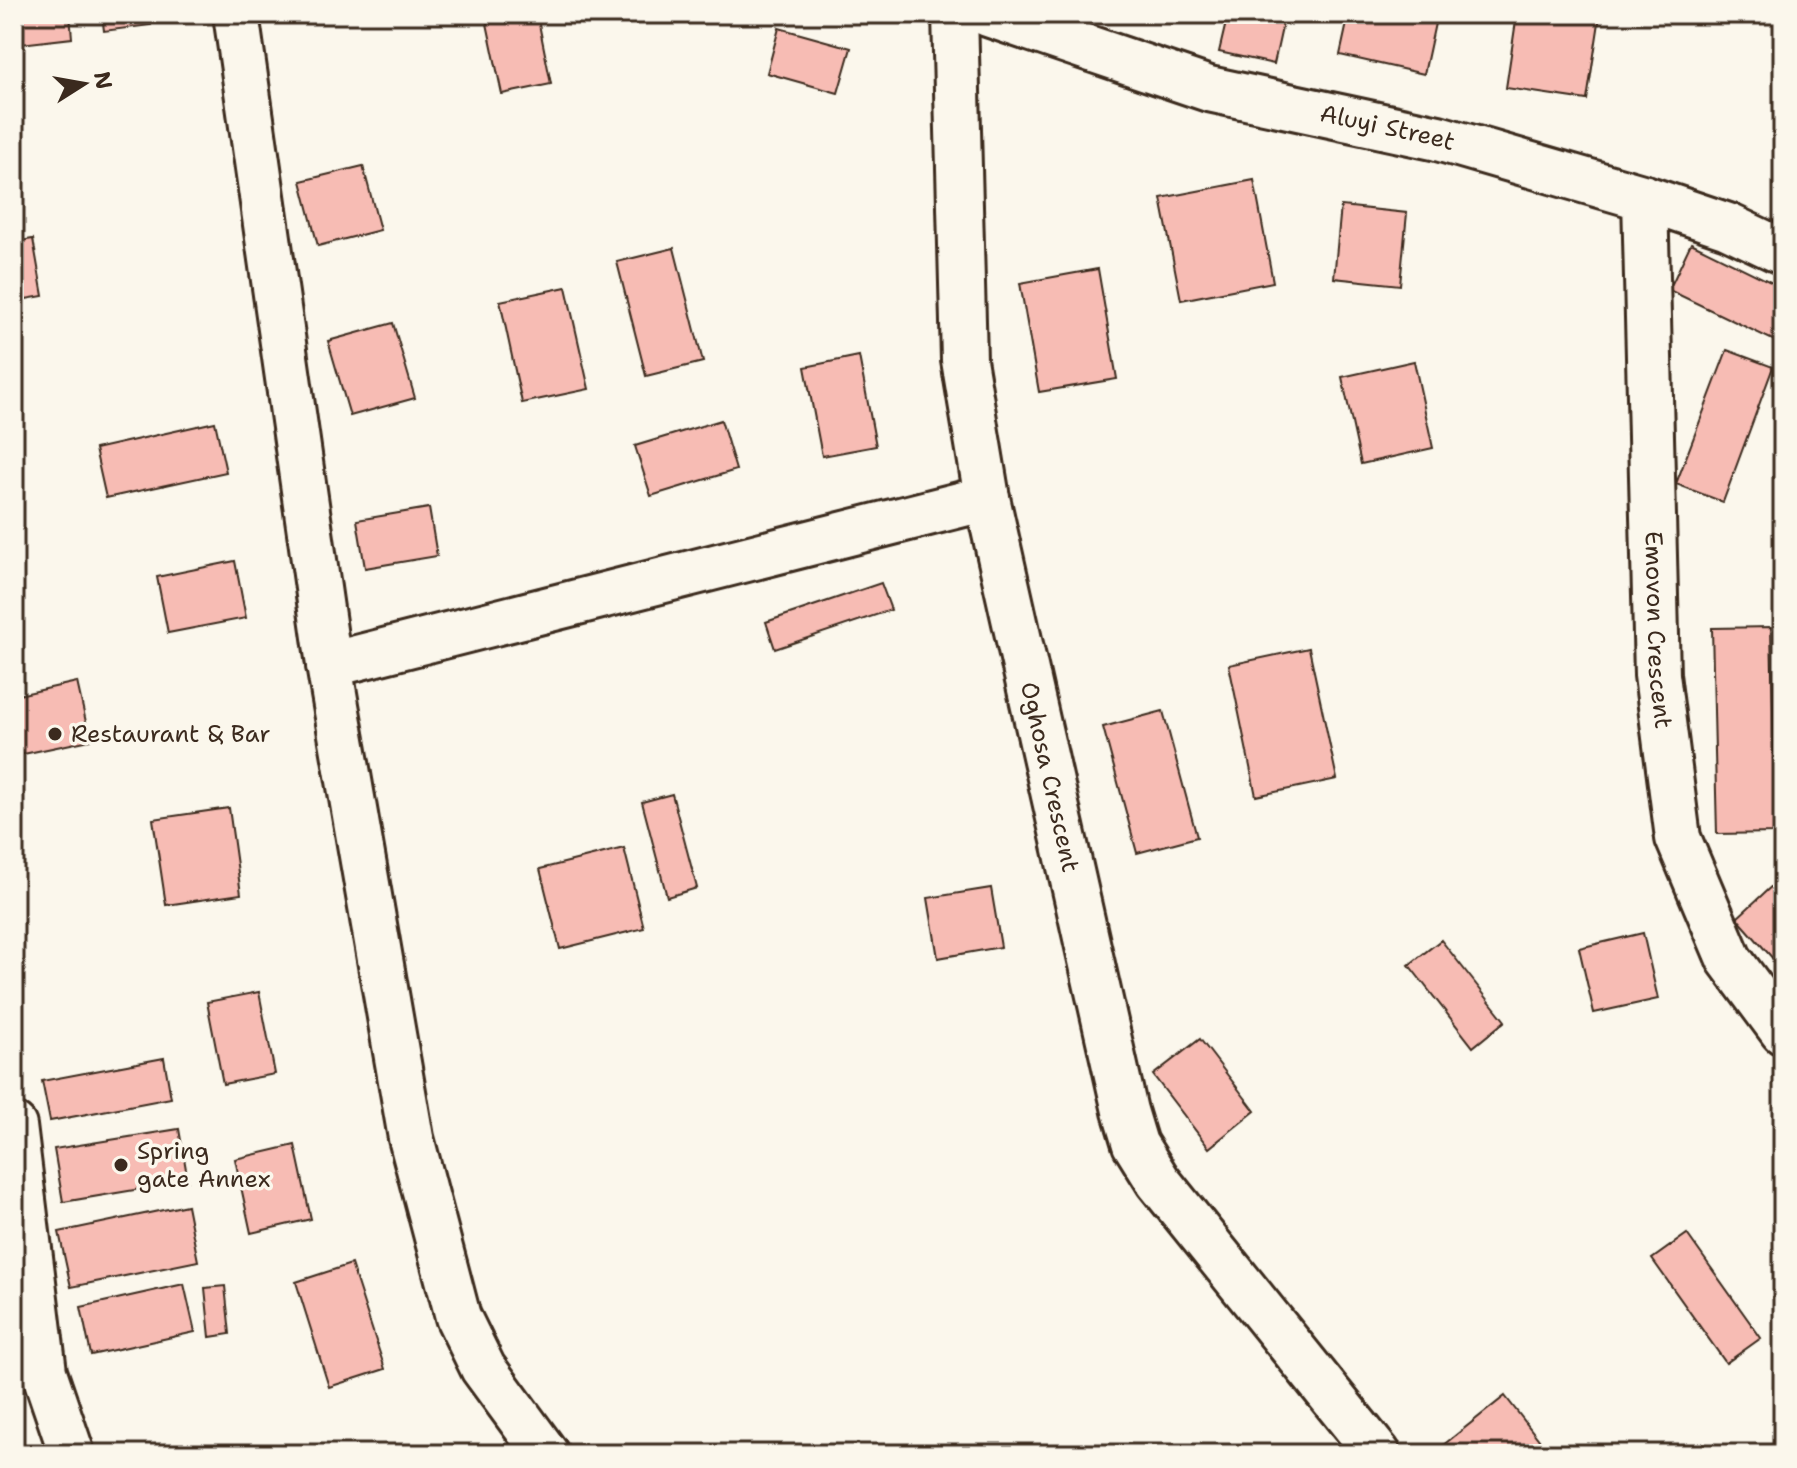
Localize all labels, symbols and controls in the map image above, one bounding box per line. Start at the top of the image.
north arrow [44,44,124,124]
text: N [87,69,119,92]
street label: Aluyi Street [1317,97,1459,158]
street label: Emovon Crescent [1637,531,1680,730]
street label: Oghosa Crescent [1013,679,1087,875]
place label: Restaurant & Bar [71,718,271,750]
marker: Restaurant & Bar [46,725,64,743]
place label: Spring gate Annex [137,1135,271,1195]
marker: Spring gate Annex [112,1156,130,1174]

